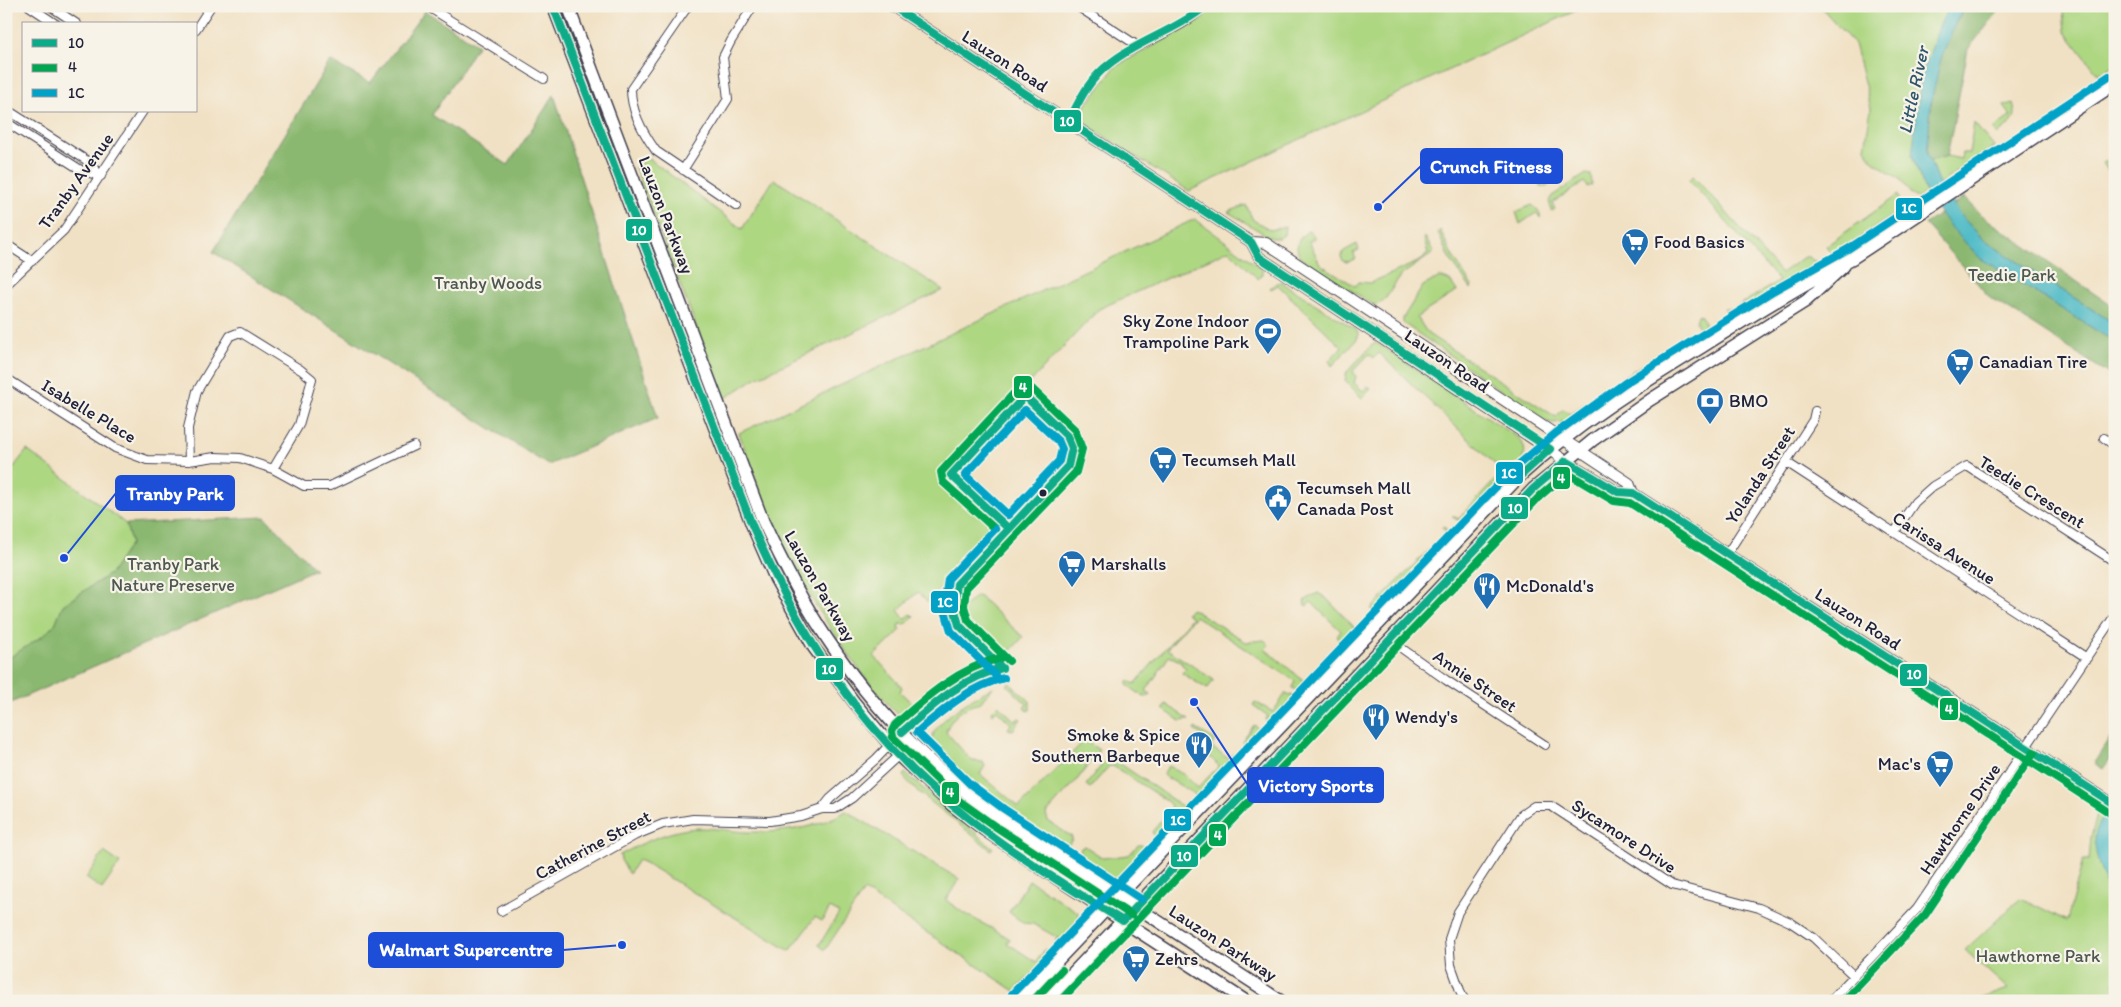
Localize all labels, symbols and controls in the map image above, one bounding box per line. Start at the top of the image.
legend [22,22,198,112]
street label: Lauzon Road [958,25,1052,97]
text: 10 [68,34,84,52]
water label: Little River [1893,42,1934,136]
text: 4 [68,58,77,76]
text: 1C [68,84,85,102]
line badge: 10 [1053,109,1082,133]
text: 10 [1059,113,1075,130]
street label: Tranby Avenue [34,128,118,234]
callout: Crunch Fitness [1421,149,1562,183]
street label: Lauzon Parkway [633,153,699,278]
text: Crunch Fitness [1430,155,1553,178]
line badge: 1C [1895,197,1923,221]
text: 1C [1901,200,1917,217]
line badge: 10 [625,218,653,242]
text: 10 [631,222,647,239]
supermarket icon: Food Basics [1620,227,1650,266]
place label: Food Basics [1654,231,1745,253]
park label: Teedie Park [1968,264,2057,286]
park label: Tranby Woods [434,272,542,294]
place label: Sky Zone Indoor Trampoline Park [1123,310,1250,353]
sports icon: Sky Zone Indoor Trampoline Park [1253,316,1283,355]
street label: Lauzon Road [1400,324,1494,398]
supermarket icon: Canadian Tire [1945,347,1975,386]
place label: Canadian Tire [1979,351,2087,373]
street label: Isabelle Place [38,374,140,448]
line badge: 4 [1013,375,1033,399]
text: 4 [1019,379,1028,396]
bank icon: BMO [1695,386,1725,425]
place label: BMO [1729,390,1768,412]
street label: Yolanda Street [1720,422,1800,528]
supermarket icon: Tecumseh Mall [1148,445,1178,484]
place label: Tecumseh Mall [1182,449,1296,471]
street label: Teedie Crescent [1975,451,2089,534]
line badge: 1C [1495,461,1524,485]
text: 1C [1501,465,1517,482]
line badge: 4 [1552,466,1571,490]
text: 4 [1557,470,1566,487]
callout: Tranby Park [116,476,234,510]
place label: Tecumseh Mall Canada Post [1297,477,1411,520]
text: Tranby Park [125,482,224,505]
public building icon: Tecumseh Mall Canada Post [1263,483,1293,522]
unlabelled marker [1038,488,1048,498]
line badge: 10 [1500,496,1529,520]
text: 10 [1507,500,1523,517]
street label: Carissa Avenue [1888,507,2000,589]
street label: Lauzon Parkway [779,527,861,646]
supermarket icon: Marshalls [1057,549,1087,588]
park label: Tranby Park Nature Preserve [111,553,235,596]
place label: Marshalls [1091,553,1166,575]
restaurant icon: McDonald's [1472,571,1502,610]
place label: McDonald's [1506,575,1594,597]
street label: Lauzon Road [1811,583,1905,655]
line badge: 1C [930,590,959,614]
text: 1C [937,594,953,611]
street label: Annie Street [1429,645,1521,717]
line badge: 10 [815,657,844,681]
text: 10 [821,661,837,678]
line badge: 10 [1899,663,1928,687]
text: 10 [1906,666,1922,683]
line badge: 4 [1939,697,1959,721]
text: 4 [1945,701,1954,718]
restaurant icon: Wendy's [1361,702,1391,741]
place label: Wendy's [1395,706,1458,728]
place label: Smoke & Spice Southern Barbeque [1031,724,1180,767]
restaurant icon: Smoke & Spice Southern Barbeque [1184,730,1214,769]
supermarket icon: Mac's [1925,749,1955,788]
place label: Mac's [1878,753,1921,775]
street label: Hawthorne Drive [1915,759,2005,879]
callout: Victory Sports [1248,768,1383,802]
text: Victory Sports [1258,774,1374,797]
line badge: 4 [941,781,960,805]
text: 4 [946,784,955,801]
street label: Sycamore Drive [1568,794,1680,878]
street label: Catherine Street [531,805,655,885]
line badge: 1C [1163,808,1192,832]
text: 1C [1170,812,1186,829]
line badge: 4 [1208,823,1227,847]
text: 4 [1214,827,1223,844]
line badge: 10 [1170,844,1199,868]
text: 10 [1176,848,1192,865]
street label: Lauzon Parkway [1165,900,1282,986]
callout: Walmart Supercentre [369,933,563,967]
text: Walmart Supercentre [379,938,553,961]
supermarket icon: Zehrs [1121,944,1151,983]
park label: Hawthorne Park [1976,945,2101,967]
place label: Zehrs [1155,948,1198,970]

